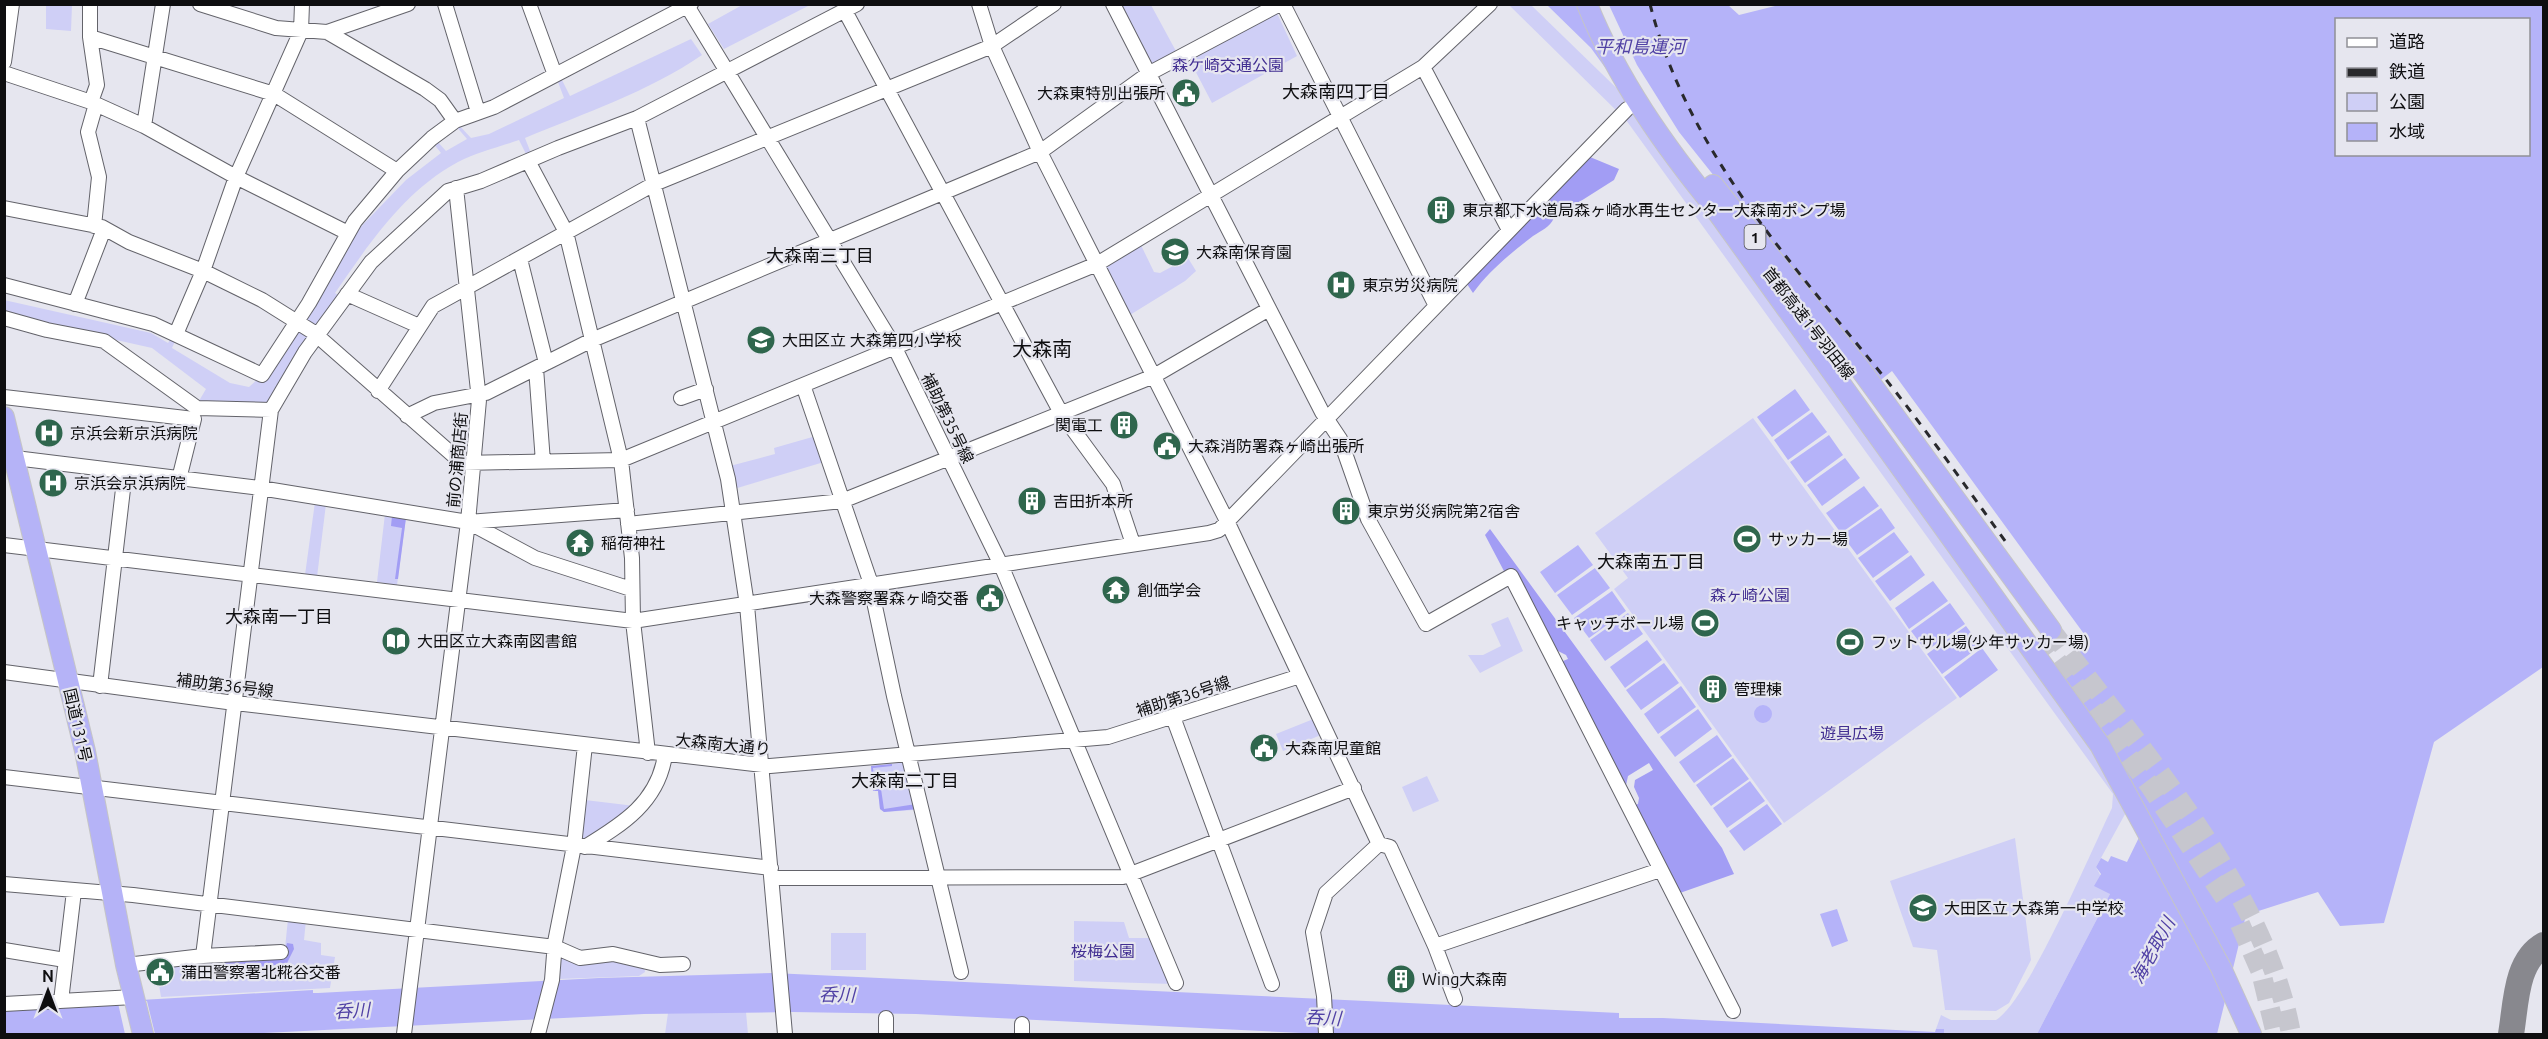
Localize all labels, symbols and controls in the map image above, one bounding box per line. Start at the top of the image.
legend [2335,18,2530,156]
text: 道路 [2389,31,2425,51]
water label: 平和島運河 [1595,36,1688,56]
park label: 森ケ崎交通公園 [1172,56,1284,74]
text: 鉄道 [2389,61,2425,81]
public building icon: 大森東特別出張所 [1170,77,1202,109]
district label: 大森南四丁目 [1282,81,1390,101]
place label: 大森東特別出張所 [1037,84,1165,102]
text: 公園 [2389,91,2425,111]
text: 水域 [2389,121,2425,141]
building icon: 東京都下水道局森ヶ崎水再生センター大森南ポンプ場 [1425,194,1457,226]
place label: 東京都下水道局森ヶ崎水再生センター大森南ポンプ場 [1462,201,1846,219]
road number: 1 [1744,225,1766,249]
school or university icon: 大森南保育園 [1159,236,1191,268]
place label: 大森南保育園 [1196,243,1292,261]
district label: 大森南三丁目 [766,245,874,265]
street label: 首都高速1号羽田線 [1760,263,1858,383]
hospital icon: 東京労災病院 [1325,269,1357,301]
place label: 東京労災病院 [1362,276,1458,294]
school or university icon: 大田区立 大森第四小学校 [745,324,777,356]
place label: 大田区立 大森第四小学校 [782,331,962,349]
district label: 大森南 [1012,337,1072,360]
street label: 補助第35号線 [918,370,978,466]
building icon: 関電工 [1108,409,1140,441]
street label: 前の浦商店街 [444,411,470,509]
place label: 関電工 [1055,416,1103,434]
hospital icon: 京浜会新京浜病院 [33,417,65,449]
place label: 京浜会新京浜病院 [70,424,198,442]
public building icon: 大森消防署森ヶ崎出張所 [1151,430,1183,462]
place label: 大森消防署森ヶ崎出張所 [1188,437,1364,455]
hospital icon: 京浜会京浜病院 [37,467,69,499]
place label: 京浜会京浜病院 [74,474,186,492]
building icon: 吉田折本所 [1016,485,1048,517]
place label: 吉田折本所 [1053,492,1133,510]
building icon: 東京労災病院第2宿舎 [1330,495,1362,527]
place label: 東京労災病院第2宿舎 [1367,502,1520,520]
sports icon: サッカー場 [1731,523,1763,555]
temple icon: 稲荷神社 [564,527,596,559]
place label: サッカー場 [1768,530,1848,548]
place label: 稲荷神社 [601,534,665,552]
district label: 大森南五丁目 [1597,551,1705,571]
temple icon: 創価学会 [1100,574,1132,606]
place label: 創価学会 [1137,581,1201,599]
public building icon: 大森警察署森ヶ崎交番 [974,582,1006,614]
park label: 森ヶ崎公園 [1710,586,1790,604]
place label: 大森警察署森ヶ崎交番 [809,589,969,607]
district label: 大森南一丁目 [225,606,333,626]
sports icon: キャッチボール場 [1689,607,1721,639]
place label: キャッチボール場 [1556,614,1684,632]
library icon: 大田区立大森南図書館 [380,625,412,657]
sports icon: フットサル場(少年サッカー場) [1834,626,1866,658]
place label: 大田区立大森南図書館 [417,632,577,650]
place label: フットサル場(少年サッカー場) [1871,633,2089,652]
street label: 補助第36号線 [175,670,275,700]
street label: 補助第36号線 [1134,672,1232,720]
building icon: 管理棟 [1697,673,1729,705]
place label: 管理棟 [1734,680,1782,698]
street label: 国道131号 [61,686,95,764]
park label: 遊具広場 [1820,724,1884,742]
street label: 大森南大通り [674,730,772,758]
public building icon: 大森南児童館 [1248,732,1280,764]
place label: 大森南児童館 [1285,739,1381,757]
district label: 大森南二丁目 [851,770,959,790]
school or university icon: 大田区立 大森第一中学校 [1907,892,1939,924]
place label: 大田区立 大森第一中学校 [1944,899,2124,917]
water label: 海老取川 [2126,912,2179,986]
park label: 桜梅公園 [1071,942,1135,960]
public building icon: 蒲田警察署北糀谷交番 [144,956,176,988]
north arrow [18,961,78,1021]
place label: 蒲田警察署北糀谷交番 [181,963,341,981]
building icon: Wing大森南 [1385,963,1417,995]
text: N [42,967,54,985]
place label: Wing大森南 [1422,970,1507,988]
water label: 呑川 [819,984,857,1004]
water label: 呑川 [334,999,372,1021]
water label: 呑川 [1305,1006,1343,1028]

